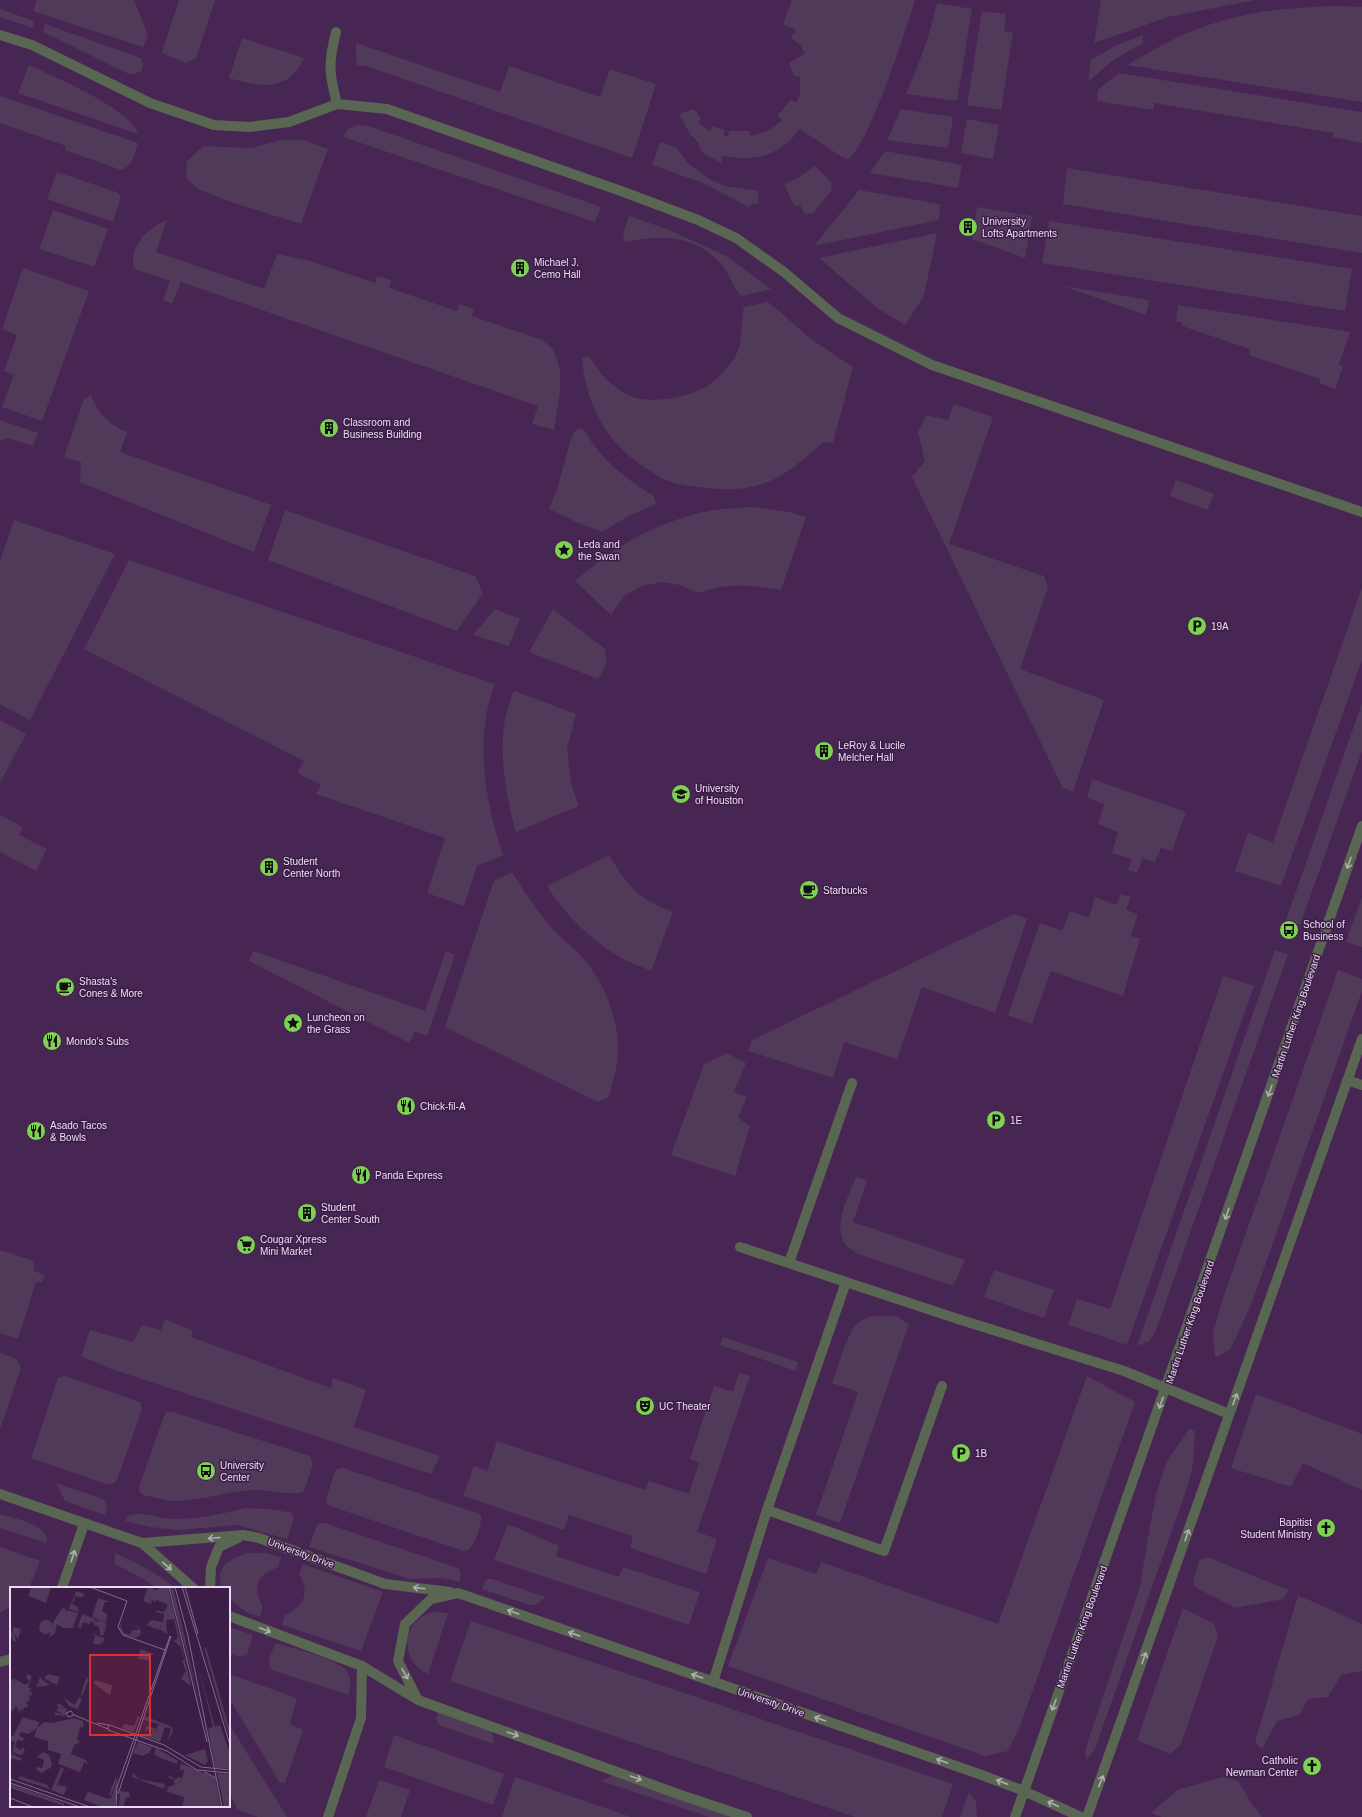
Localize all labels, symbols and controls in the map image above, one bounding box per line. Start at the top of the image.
building icon: University Lofts Apartments [957,216,979,238]
place label: University Lofts Apartments [982,216,1057,239]
building icon: Michael J. Cemo Hall [509,257,531,279]
place label: Michael J. Cemo Hall [534,257,581,280]
building icon: Classroom and Business Building [318,417,340,439]
place label: Classroom and Business Building [343,417,422,440]
place icon: Leda and the Swan [553,539,575,561]
place label: Leda and the Swan [578,539,620,562]
parking icon: 19A [1186,615,1208,637]
place label: 19A [1211,621,1229,632]
building icon: LeRoy & Lucile Melcher Hall [813,740,835,762]
place label: LeRoy & Lucile Melcher Hall [838,740,906,763]
school or university icon: University of Houston [670,783,692,805]
place label: University of Houston [695,783,743,806]
building icon: Student Center North [258,856,280,878]
place label: Student Center North [283,856,340,879]
one-way arrow [1345,857,1353,869]
cafe icon: Starbucks [798,879,820,901]
place label: Starbucks [823,885,867,896]
bus stop icon: School of Business [1278,919,1300,941]
place label: School of Business [1303,919,1345,942]
street label: Martin Luther King Boulevard [1270,953,1322,1079]
cafe icon: Shasta's Cones & More [54,976,76,998]
place label: Shasta's Cones & More [79,976,143,999]
place icon: Luncheon on the Grass [282,1012,304,1034]
place label: Luncheon on the Grass [307,1012,365,1035]
restaurant icon: Mondo's Subs [41,1030,63,1052]
place label: Mondo's Subs [66,1036,129,1047]
one-way arrow [1265,1085,1273,1097]
restaurant icon: Chick-fil-A [395,1095,417,1117]
place label: Chick-fil-A [420,1101,466,1112]
parking icon: 1E [985,1109,1007,1131]
place label: 1E [1010,1115,1023,1126]
restaurant icon: Asado Tacos & Bowls [25,1120,47,1142]
place label: Asado Tacos & Bowls [50,1120,107,1143]
restaurant icon: Panda Express [350,1164,372,1186]
place label: Panda Express [375,1170,443,1181]
building icon: Student Center South [296,1202,318,1224]
place label: Student Center South [321,1202,380,1225]
one-way arrow [1223,1208,1230,1221]
supermarket icon: Cougar Xpress Mini Market [235,1234,257,1256]
place label: Cougar Xpress Mini Market [260,1234,327,1257]
street label: Martin Luther King Boulevard [1164,1259,1216,1385]
one-way arrow [1231,1394,1239,1406]
theatre icon: UC Theater [634,1395,656,1417]
one-way arrow [1157,1397,1165,1409]
place label: UC Theater [659,1401,711,1412]
parking icon: 1B [950,1442,972,1464]
place label: 1B [975,1448,988,1459]
bus stop icon: University Center [195,1460,217,1482]
place label: University Center [220,1460,264,1483]
place label: Bapitist Student Ministry [1240,1517,1312,1540]
church icon: Bapitist Student Ministry [1315,1517,1337,1539]
one-way arrow [1183,1529,1191,1541]
one-way arrow [208,1534,221,1541]
street label: University Drive [266,1536,336,1570]
one-way arrow [70,1550,77,1563]
one-way arrow [162,1561,173,1570]
street label: Martin Luther King Boulevard [1055,1564,1109,1690]
one-way arrow [413,1584,426,1592]
inset map [10,1587,230,1807]
one-way arrow [507,1608,519,1616]
one-way arrow [259,1626,271,1634]
one-way arrow [567,1630,580,1637]
one-way arrow [1141,1651,1148,1664]
one-way arrow [401,1668,409,1680]
one-way arrow [690,1672,703,1679]
street label: University Drive [736,1685,806,1719]
one-way arrow [1050,1699,1058,1711]
one-way arrow [814,1714,826,1722]
one-way arrow [507,1730,519,1738]
place label: Catholic Newman Center [1226,1755,1299,1778]
church icon: Catholic Newman Center [1301,1755,1323,1777]
one-way arrow [936,1757,949,1764]
one-way arrow [629,1775,641,1783]
one-way arrow [1098,1775,1106,1787]
one-way arrow [996,1778,1008,1786]
one-way arrow [1047,1800,1059,1807]

